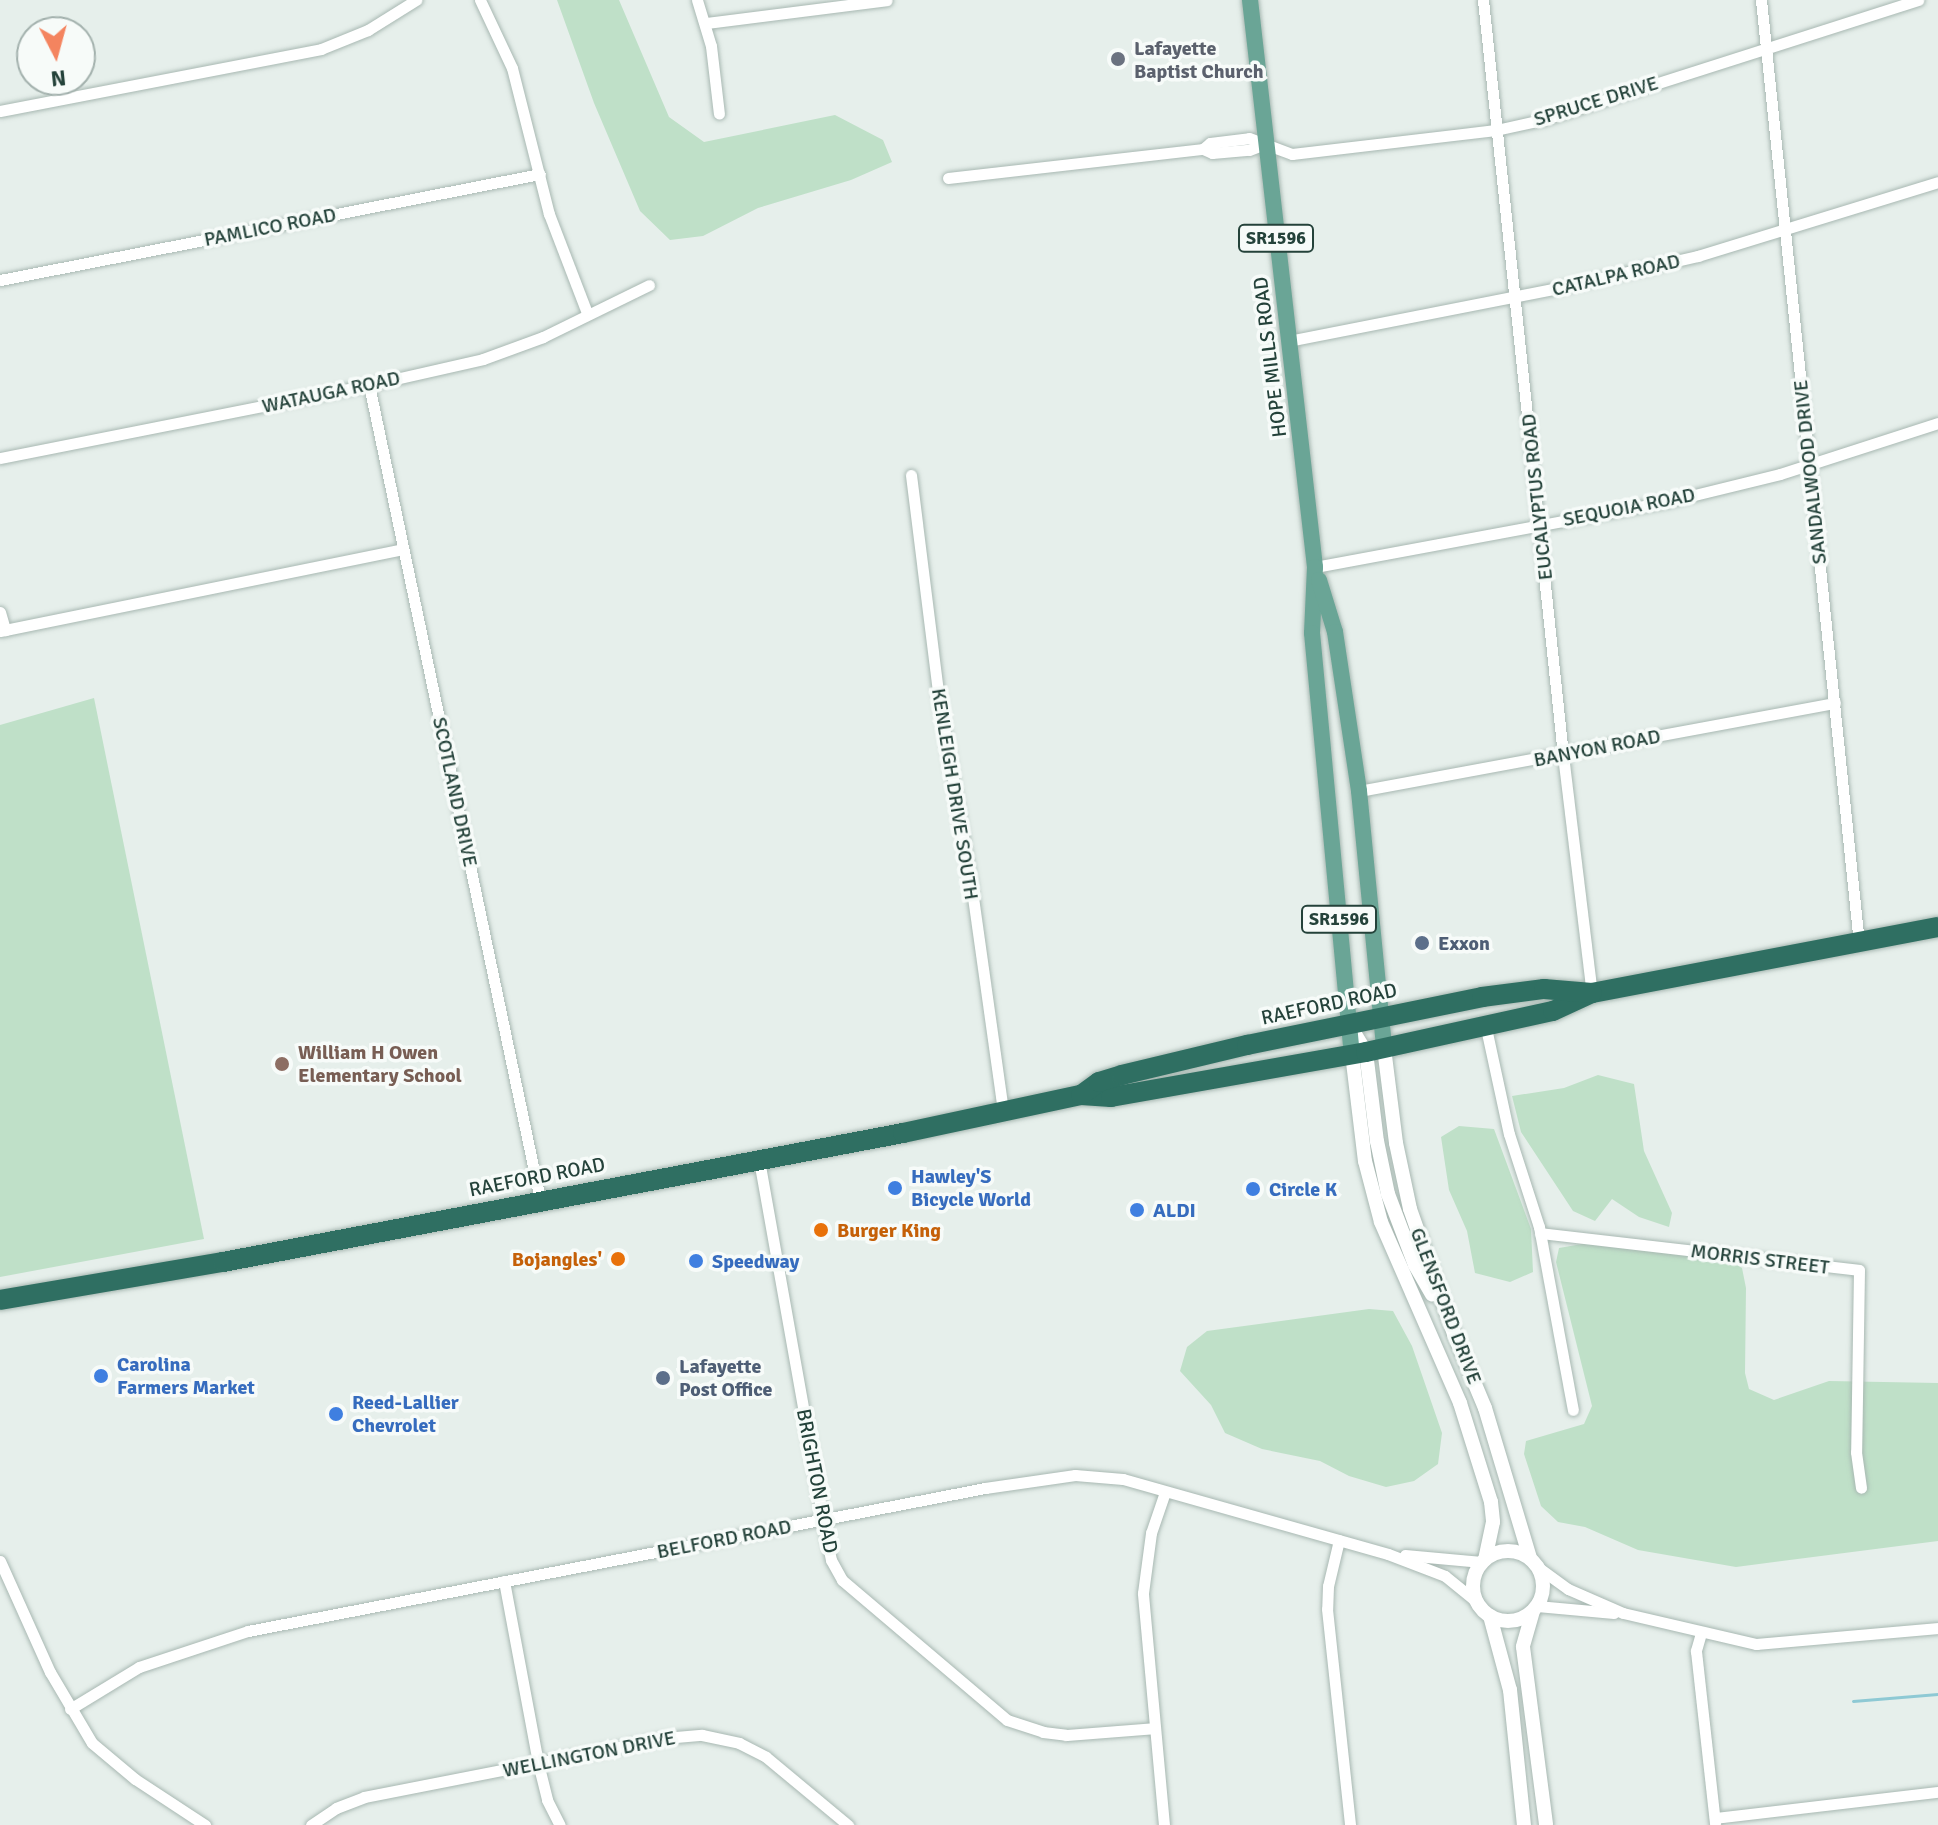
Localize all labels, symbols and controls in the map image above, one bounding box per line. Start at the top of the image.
north arrow [16,16,96,96]
place label: Lafayette Baptist Church [1134,36,1264,83]
marker: Lafayette Baptist Church [1109,50,1127,68]
text: N [49,64,67,93]
street label: SPRUCE DRIVE [1531,71,1661,131]
street label: PAMLICO ROAD [202,202,338,252]
road number: SR1596 [1238,224,1314,252]
street label: CATALPA ROAD [1550,249,1682,301]
street label: HOPE MILLS ROAD [1248,275,1292,439]
street label: WATAUGA ROAD [260,366,402,418]
street label: SANDALWOOD DRIVE [1788,379,1832,565]
street label: EUCALYPTUS ROAD [1516,413,1558,581]
street label: SEQUOIA ROAD [1561,482,1697,532]
street label: KENLEIGH DRIVE SOUTH [926,686,984,902]
street label: SCOTLAND DRIVE [427,715,483,869]
street label: BANYON ROAD [1532,724,1662,772]
road number: SR1596 [1301,905,1377,933]
place label: Exxon [1438,931,1490,955]
marker: Exxon [1413,934,1431,952]
street label: RAEFORD ROAD [1259,978,1399,1030]
place label: William H Owen Elementary School [298,1040,462,1087]
marker: William H Owen Elementary School [273,1055,291,1073]
street label: RAEFORD ROAD [467,1152,607,1202]
place label: Hawley'S Bicycle World [911,1164,1031,1211]
place label: Circle K [1269,1177,1337,1201]
marker: Hawley'S Bicycle World [886,1179,904,1197]
marker: Circle K [1244,1180,1262,1198]
place label: ALDI [1153,1198,1196,1222]
marker: ALDI [1128,1201,1146,1219]
place label: Burger King [837,1218,941,1242]
marker: Burger King [812,1221,830,1239]
street label: GLENSFORD DRIVE [1405,1224,1487,1388]
street label: MORRIS STREET [1689,1239,1831,1279]
place label: Bojangles' [512,1247,602,1271]
place label: Speedway [712,1249,799,1273]
marker: Bojangles' [609,1250,627,1268]
marker: Speedway [687,1252,705,1270]
place label: Carolina Farmers Market [117,1352,255,1399]
place label: Lafayette Post Office [679,1354,773,1401]
marker: Carolina Farmers Market [92,1367,110,1385]
marker: Lafayette Post Office [654,1369,672,1387]
place label: Reed-Lallier Chevrolet [352,1390,459,1437]
marker: Reed-Lallier Chevrolet [327,1405,345,1423]
street label: BRIGHTON ROAD [791,1407,843,1555]
street label: BELFORD ROAD [655,1514,793,1564]
street label: WELLINGTON DRIVE [501,1726,677,1782]

